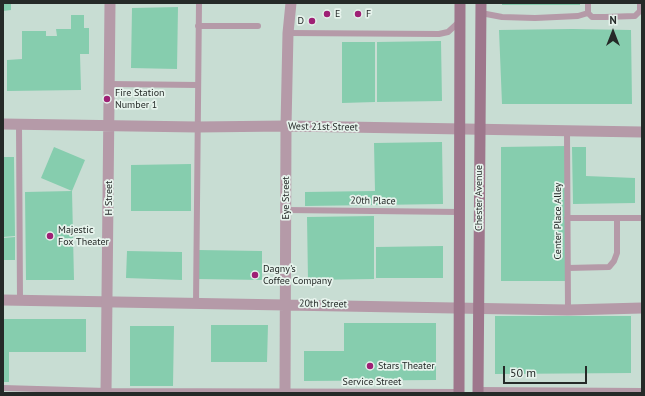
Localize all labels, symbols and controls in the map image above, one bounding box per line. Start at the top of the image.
place label: E [335,8,340,20]
place label: F [366,8,371,20]
marker: E [322,9,332,19]
marker: F [353,9,363,19]
north arrow [593,12,633,52]
text: N [609,13,617,27]
place label: D [297,15,304,27]
marker: D [307,16,317,26]
place label: Fire Station Number 1 [115,87,165,110]
marker: Fire Station Number 1 [102,94,112,104]
street label: West 21st Street [288,120,358,134]
street label: Chester Avenue [473,165,485,231]
street label: Eye Street [280,176,292,220]
street label: H Street [103,181,115,215]
street label: Center Place Alley [552,182,564,260]
street label: 20th Place [350,195,396,207]
place label: Majestic Fox Theater [58,224,109,248]
marker: Majestic Fox Theater [45,231,55,241]
place label: Dagny's Coffee Company [263,263,332,286]
marker: Dagny's Coffee Company [250,270,260,280]
street label: 20th Street [299,298,347,310]
scale bar [505,358,589,384]
place label: Stars Theater [378,360,435,372]
marker: Stars Theater [365,361,375,371]
text: 50 m [510,365,536,380]
street label: Service Street [343,376,401,388]

